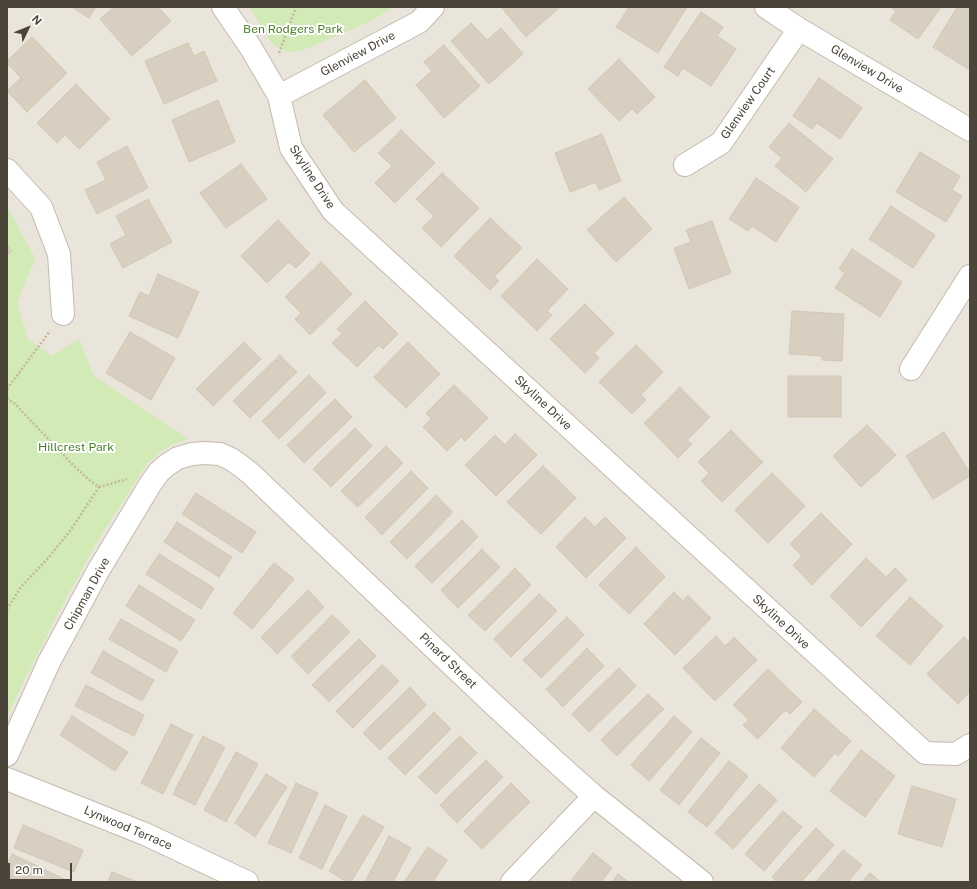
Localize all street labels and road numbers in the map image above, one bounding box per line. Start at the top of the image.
street label: Glenview Drive [318,28,398,80]
street label: Glenview Drive [828,42,906,96]
street label: Glenview Court [718,64,778,142]
street label: Skyline Drive [286,142,338,212]
street label: Skyline Drive [511,373,575,433]
street label: Chipman Drive [61,555,113,633]
street label: Skyline Drive [749,592,813,652]
street label: Pinard Street [416,630,480,692]
street label: Lynwood Terrace [82,803,174,853]

